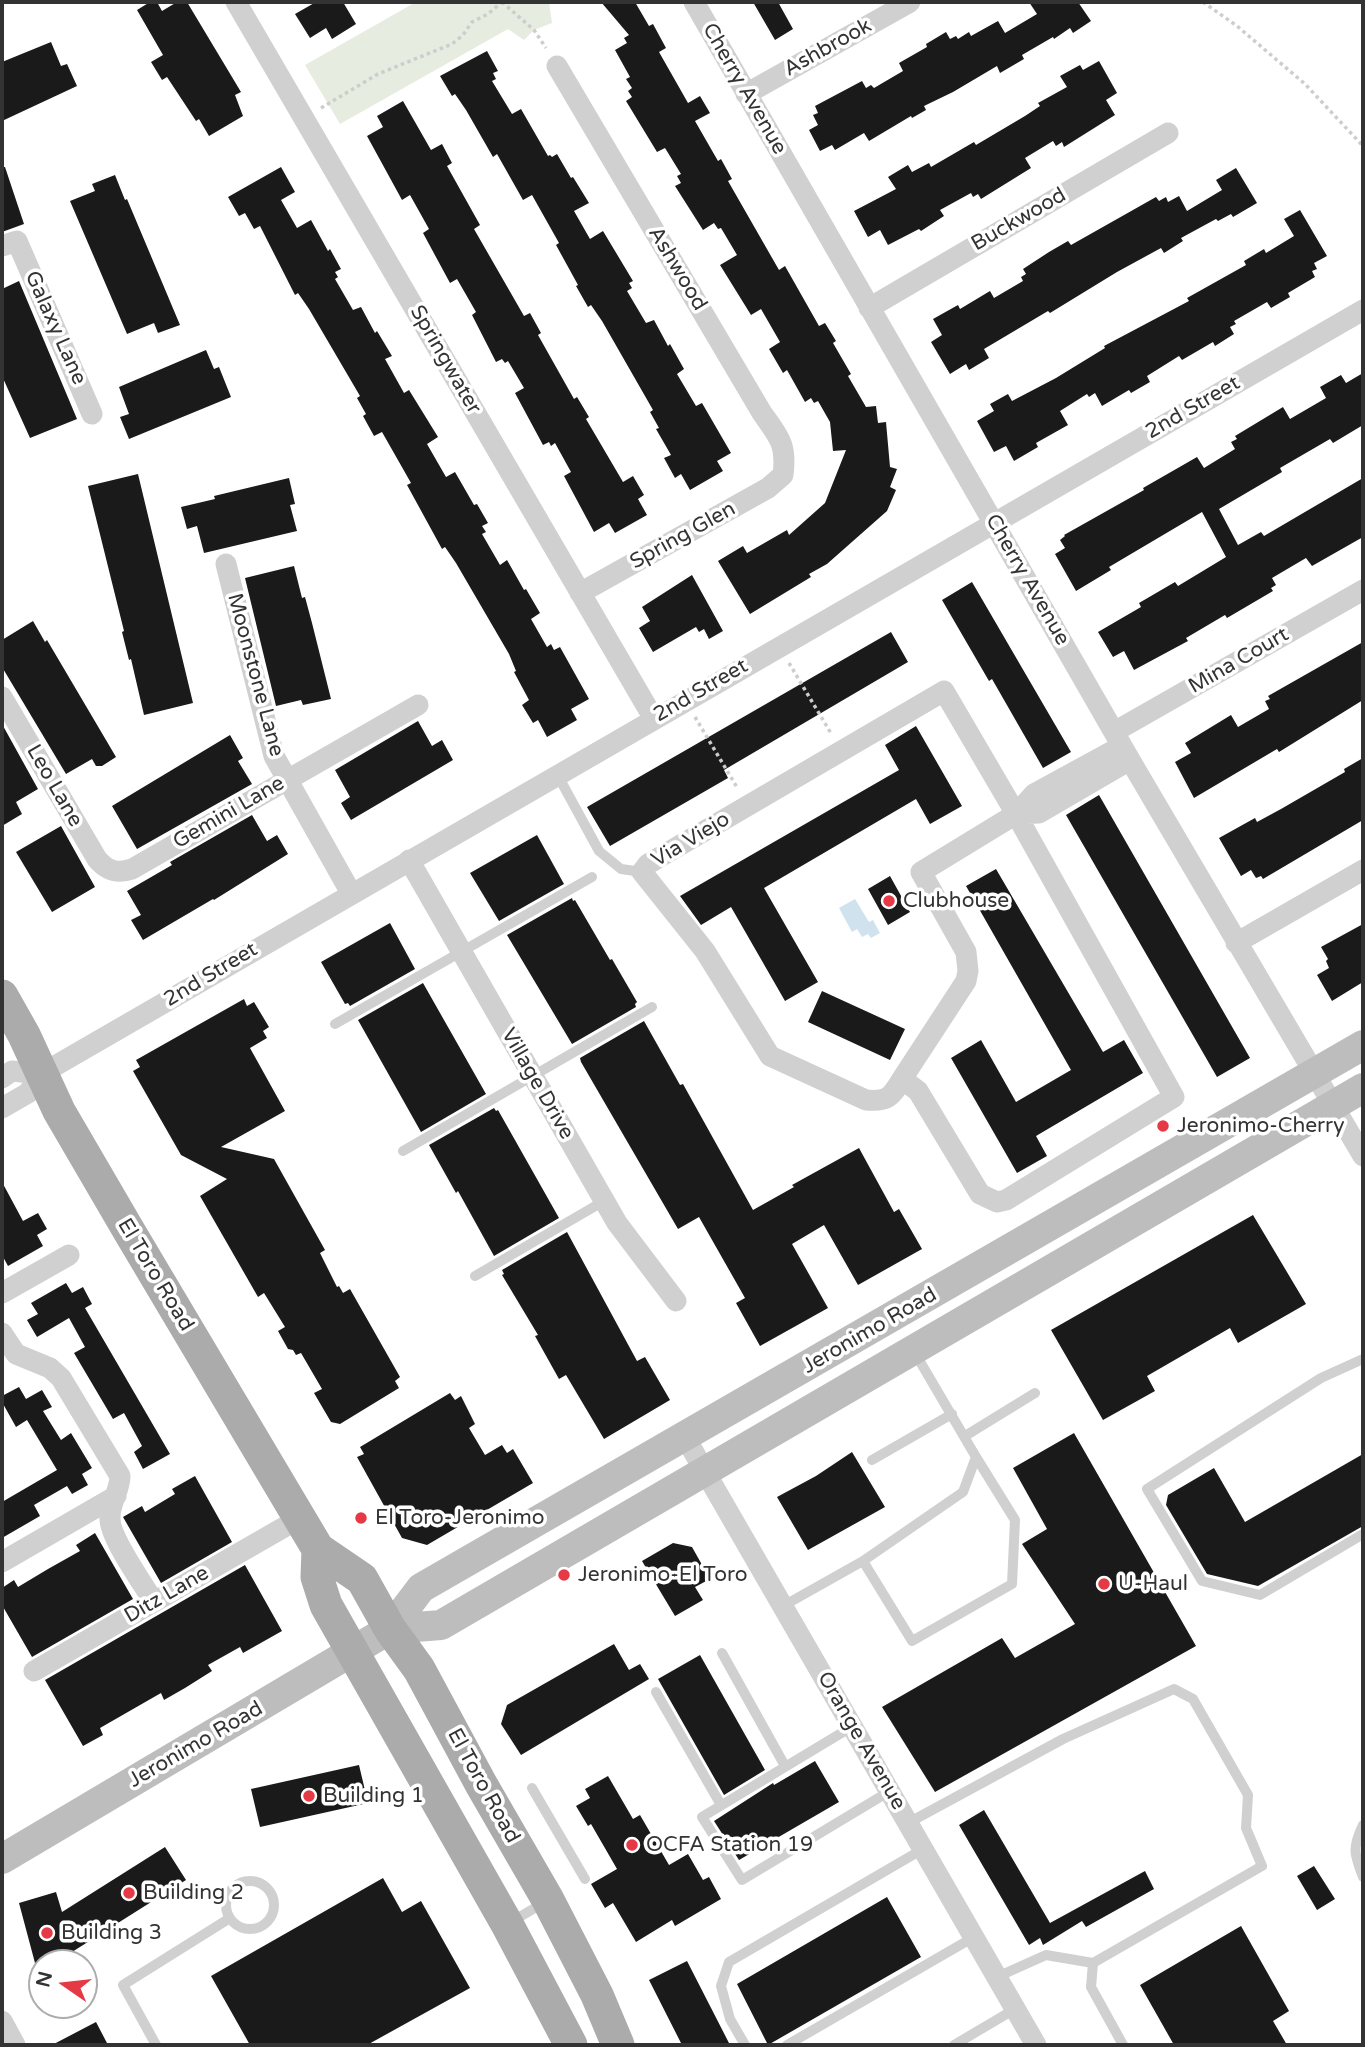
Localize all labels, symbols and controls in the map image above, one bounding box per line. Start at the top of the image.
street label: Ashbrook [780,14,876,82]
street label: Cherry Avenue [696,19,792,159]
street label: Buckwood [967,183,1071,257]
street label: Ashwood [642,222,712,316]
street label: Galaxy Lane [19,267,91,389]
street label: Springwater [404,301,486,419]
street label: 2nd Street [1141,371,1245,445]
street label: Spring Glen [626,497,740,575]
street label: Cherry Avenue [979,510,1075,650]
street label: Moonstone Lane [221,591,289,759]
street label: Mina Court [1185,622,1293,700]
street label: 2nd Street [649,654,753,728]
street label: Leo Lane [20,740,88,832]
street label: Gemini Lane [169,771,289,855]
street label: Via Viejo [647,807,735,873]
place label: Clubhouse [903,888,1009,914]
marker: Clubhouse [881,893,897,909]
street label: 2nd Street [160,937,262,1013]
street label: Village Drive [495,1024,579,1144]
place label: Jeronimo-Cherry [1177,1113,1344,1139]
marker: Jeronimo-Cherry [1155,1118,1171,1134]
street label: El Toro Road [111,1214,199,1336]
street label: Jeronimo Road [799,1282,941,1380]
place label: El Toro-Jeronimo [375,1505,545,1531]
marker: El Toro-Jeronimo [353,1510,369,1526]
street label: Ditz Lane [120,1561,214,1629]
place label: Jeronimo-El Toro [578,1562,748,1588]
marker: Jeronimo-El Toro [556,1567,572,1583]
place label: U-Haul [1118,1571,1188,1597]
marker: U-Haul [1096,1576,1112,1592]
street label: Orange Avenue [811,1667,911,1815]
street label: Jeronimo Road [125,1696,267,1794]
street label: El Toro Road [441,1724,525,1848]
place label: Building 1 [323,1783,424,1809]
marker: Building 1 [301,1788,317,1804]
place label: OCFA Station 19 [646,1832,813,1858]
marker: OCFA Station 19 [624,1837,640,1853]
place label: Building 2 [143,1880,244,1906]
marker: Building 2 [121,1885,137,1901]
place label: Building 3 [61,1920,162,1946]
marker: Building 3 [39,1925,55,1941]
north arrow [28,1949,98,2019]
text: N [32,1969,57,1989]

